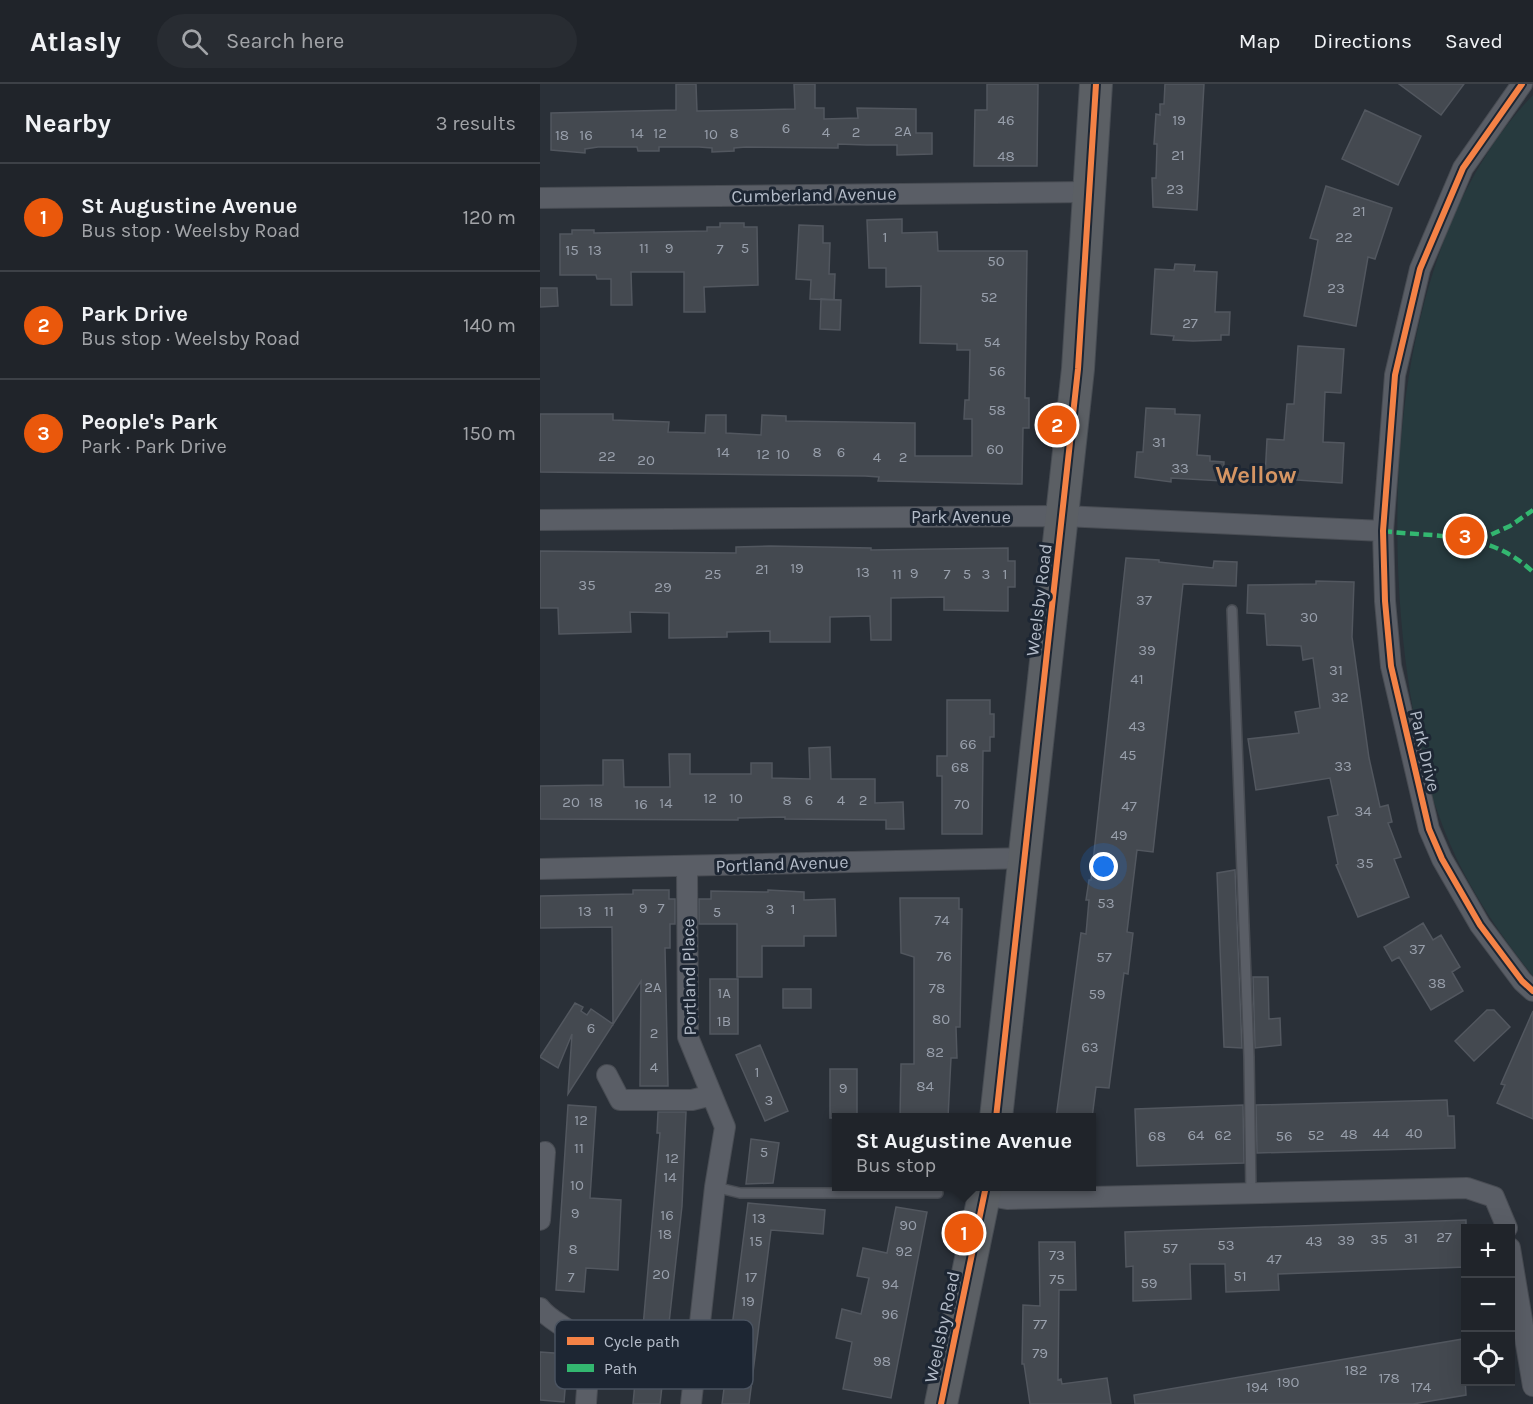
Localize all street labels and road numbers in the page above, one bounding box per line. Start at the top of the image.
street label: Cumberland Avenue [731,183,897,207]
street label: Park Avenue [911,506,1011,528]
street label: Weelsby Road [1021,542,1057,658]
street label: Park Drive [1405,708,1445,794]
street label: Portland Avenue [715,851,849,877]
street label: Portland Place [677,918,701,1036]
street label: Weelsby Road [919,1269,965,1385]

